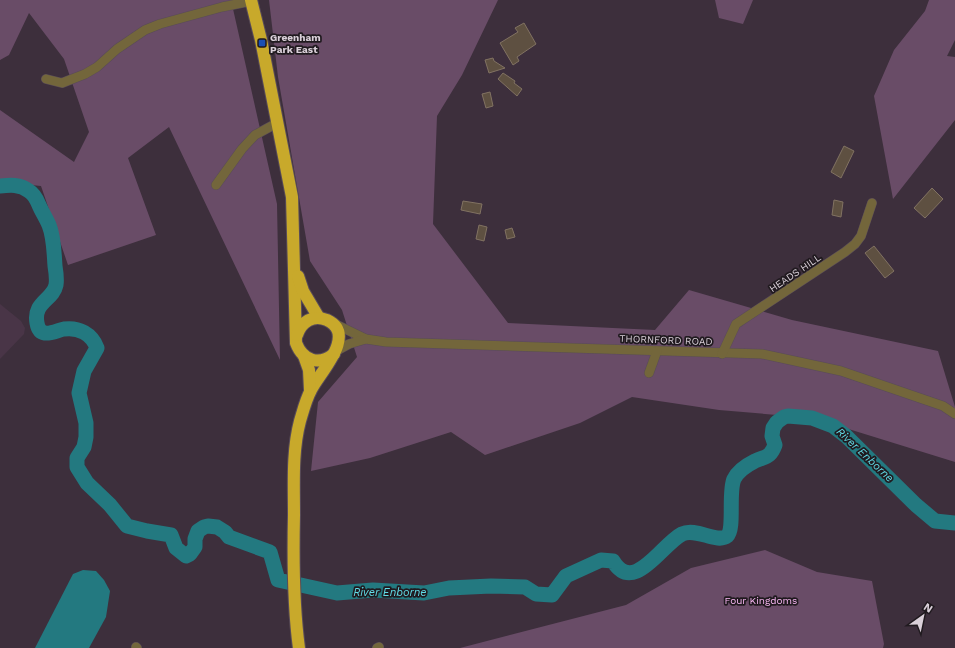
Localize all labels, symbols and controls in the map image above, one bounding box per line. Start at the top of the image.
place label: Greenham Park East [270,32,321,55]
marker: Greenham Park East [257,38,267,48]
street label: HEADS HILL [767,252,823,294]
street label: THORNFORD ROAD [619,333,713,347]
water label: River Enborne [834,425,896,485]
water label: River Enborne [353,586,427,599]
park label: Four Kingdoms [725,595,797,606]
north arrow [903,596,943,636]
text: N [921,600,935,616]

